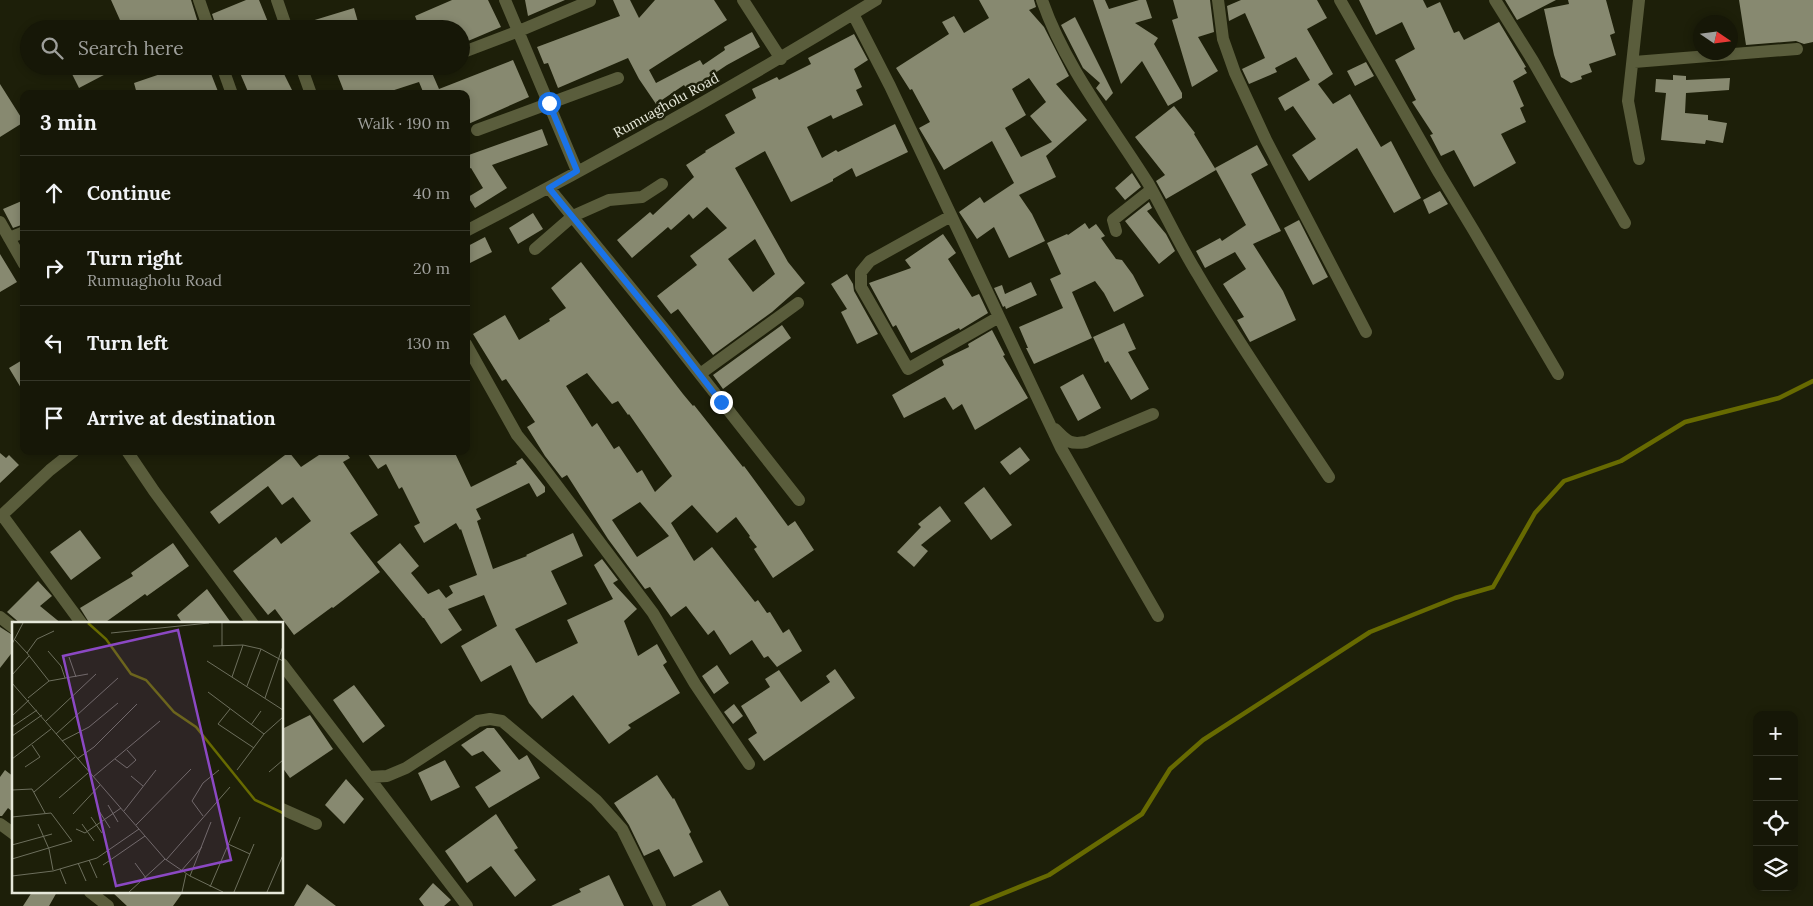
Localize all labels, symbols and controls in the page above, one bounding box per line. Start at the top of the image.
north arrow [1693,15,1738,60]
search box [20,20,470,75]
icon: search [38,34,66,62]
text: Search here [78,36,184,60]
street label: Rumuagholu Road [610,68,722,142]
route start [538,92,561,115]
text: 3 min [40,109,97,136]
text: Walk · 190 m [358,113,450,133]
icon: ahead [40,179,68,207]
text: Continue [87,181,171,205]
text: 40 m [413,183,450,203]
text: Turn right [87,246,183,270]
icon: right [40,254,68,282]
text: 20 m [413,258,450,278]
text: Rumuagholu Road [87,270,222,290]
icon: left [40,329,68,357]
text: Turn left [87,331,168,355]
text: 130 m [407,333,450,353]
route end [710,391,733,414]
icon: arrive [40,404,68,432]
text: Arrive at destination [87,406,276,430]
inset map [12,622,284,894]
map controls [1753,711,1798,891]
button: + [1753,711,1798,756]
button: − [1753,756,1798,801]
button: locate [1753,801,1798,846]
button: layers [1753,846,1798,891]

